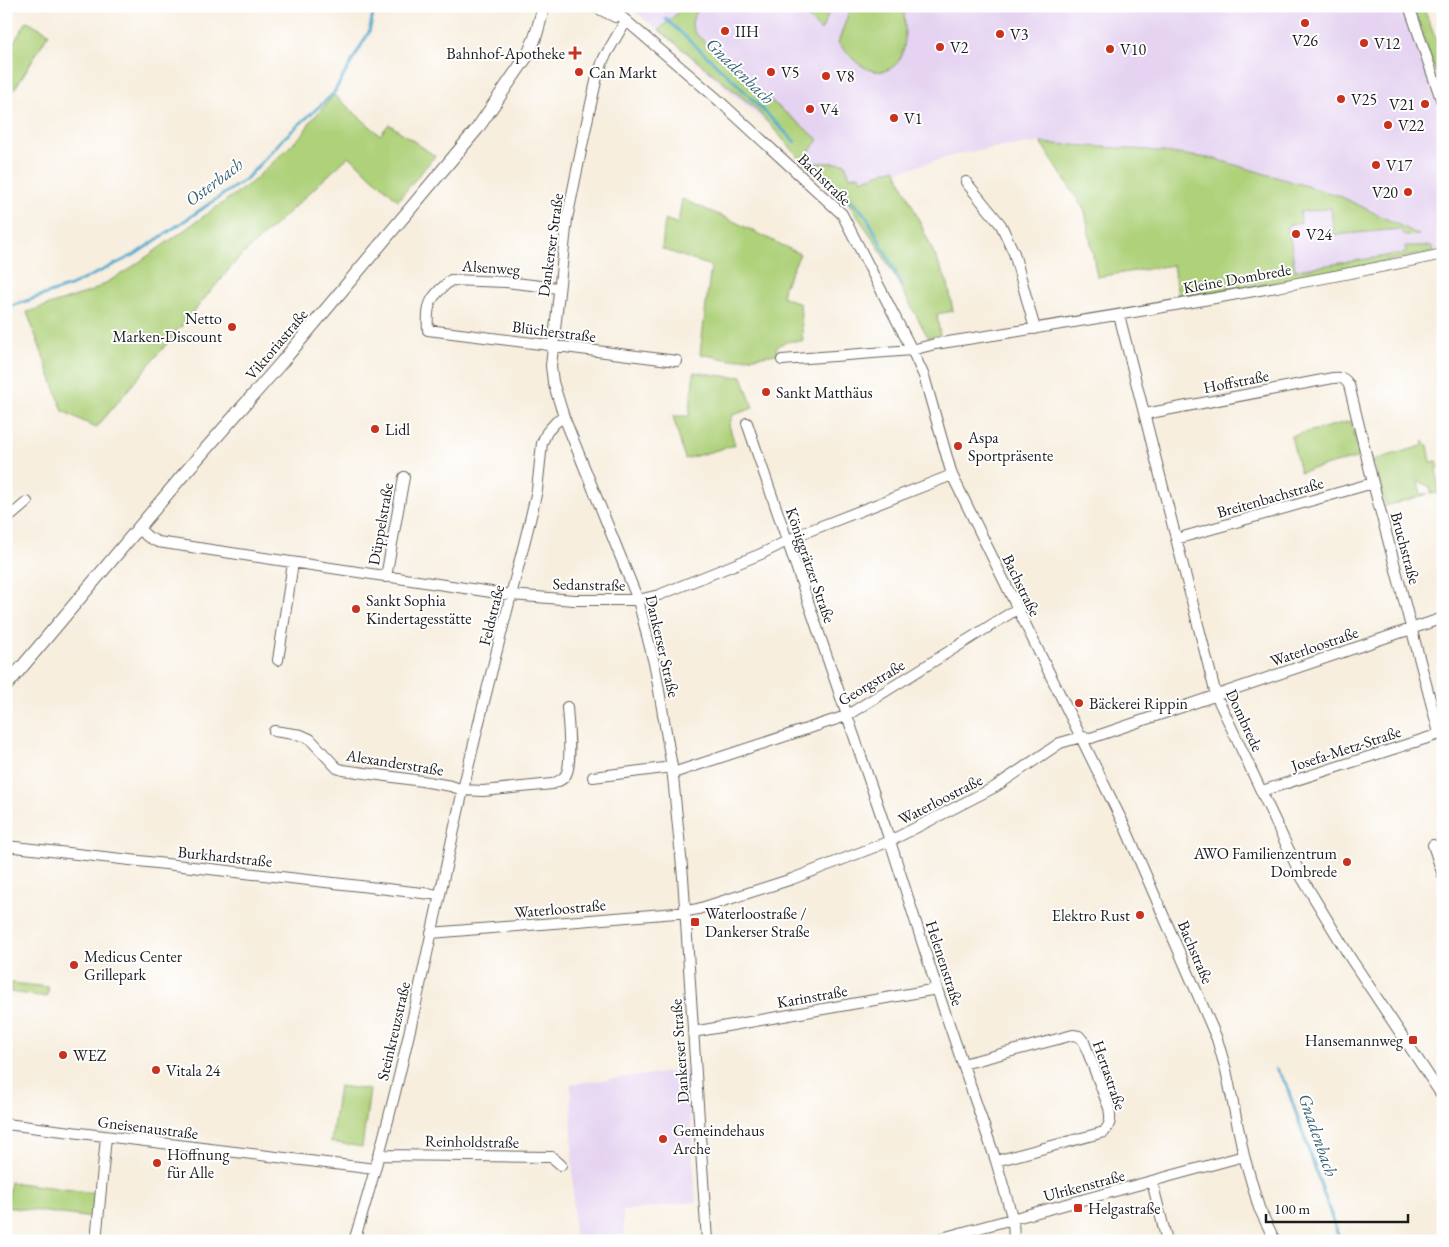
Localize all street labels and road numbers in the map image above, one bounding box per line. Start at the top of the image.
street label: Bachstraße [793,149,856,210]
street label: Dankerser Straße [533,192,568,298]
street label: Alsenweg [460,255,522,280]
street label: Kleine Dombrede [1181,259,1293,298]
street label: Viktoriastraße [240,304,312,384]
street label: Blücherstraße [511,316,597,347]
street label: Hoffstraße [1202,365,1271,398]
street label: Breitenbachstraße [1214,472,1326,523]
street label: Düppelstraße [363,481,398,567]
street label: Königgrätzer Straße [781,504,840,626]
street label: Bruchstraße [1386,510,1425,587]
street label: Bachstraße [997,551,1046,620]
street label: Sedanstraße [552,573,626,596]
street label: Feldstraße [474,582,509,648]
street label: Dankerser Straße [641,593,684,699]
street label: Waterloostraße [1267,622,1361,671]
street label: Georgstraße [834,654,908,711]
street label: Dombrede [1221,686,1268,755]
street label: Josefa-Metz-Straße [1287,721,1404,777]
street label: Alexanderstraße [344,744,445,781]
street label: Waterloostraße [894,769,986,830]
street label: Burkhardstraße [177,841,273,872]
street label: Waterloostraße [513,894,607,923]
street label: Bachstraße [1173,917,1218,987]
street label: Helenenstraße [921,918,968,1009]
street label: Steinkreuzstraße [372,980,415,1083]
street label: Karinstraße [775,980,849,1013]
street label: Dankerser Straße [665,998,694,1104]
street label: Hertastraße [1088,1038,1131,1113]
street label: Gneisenaustraße [96,1111,199,1144]
street label: Reinholdstraße [425,1130,519,1153]
street label: Ulrikenstraße [1041,1165,1127,1206]

